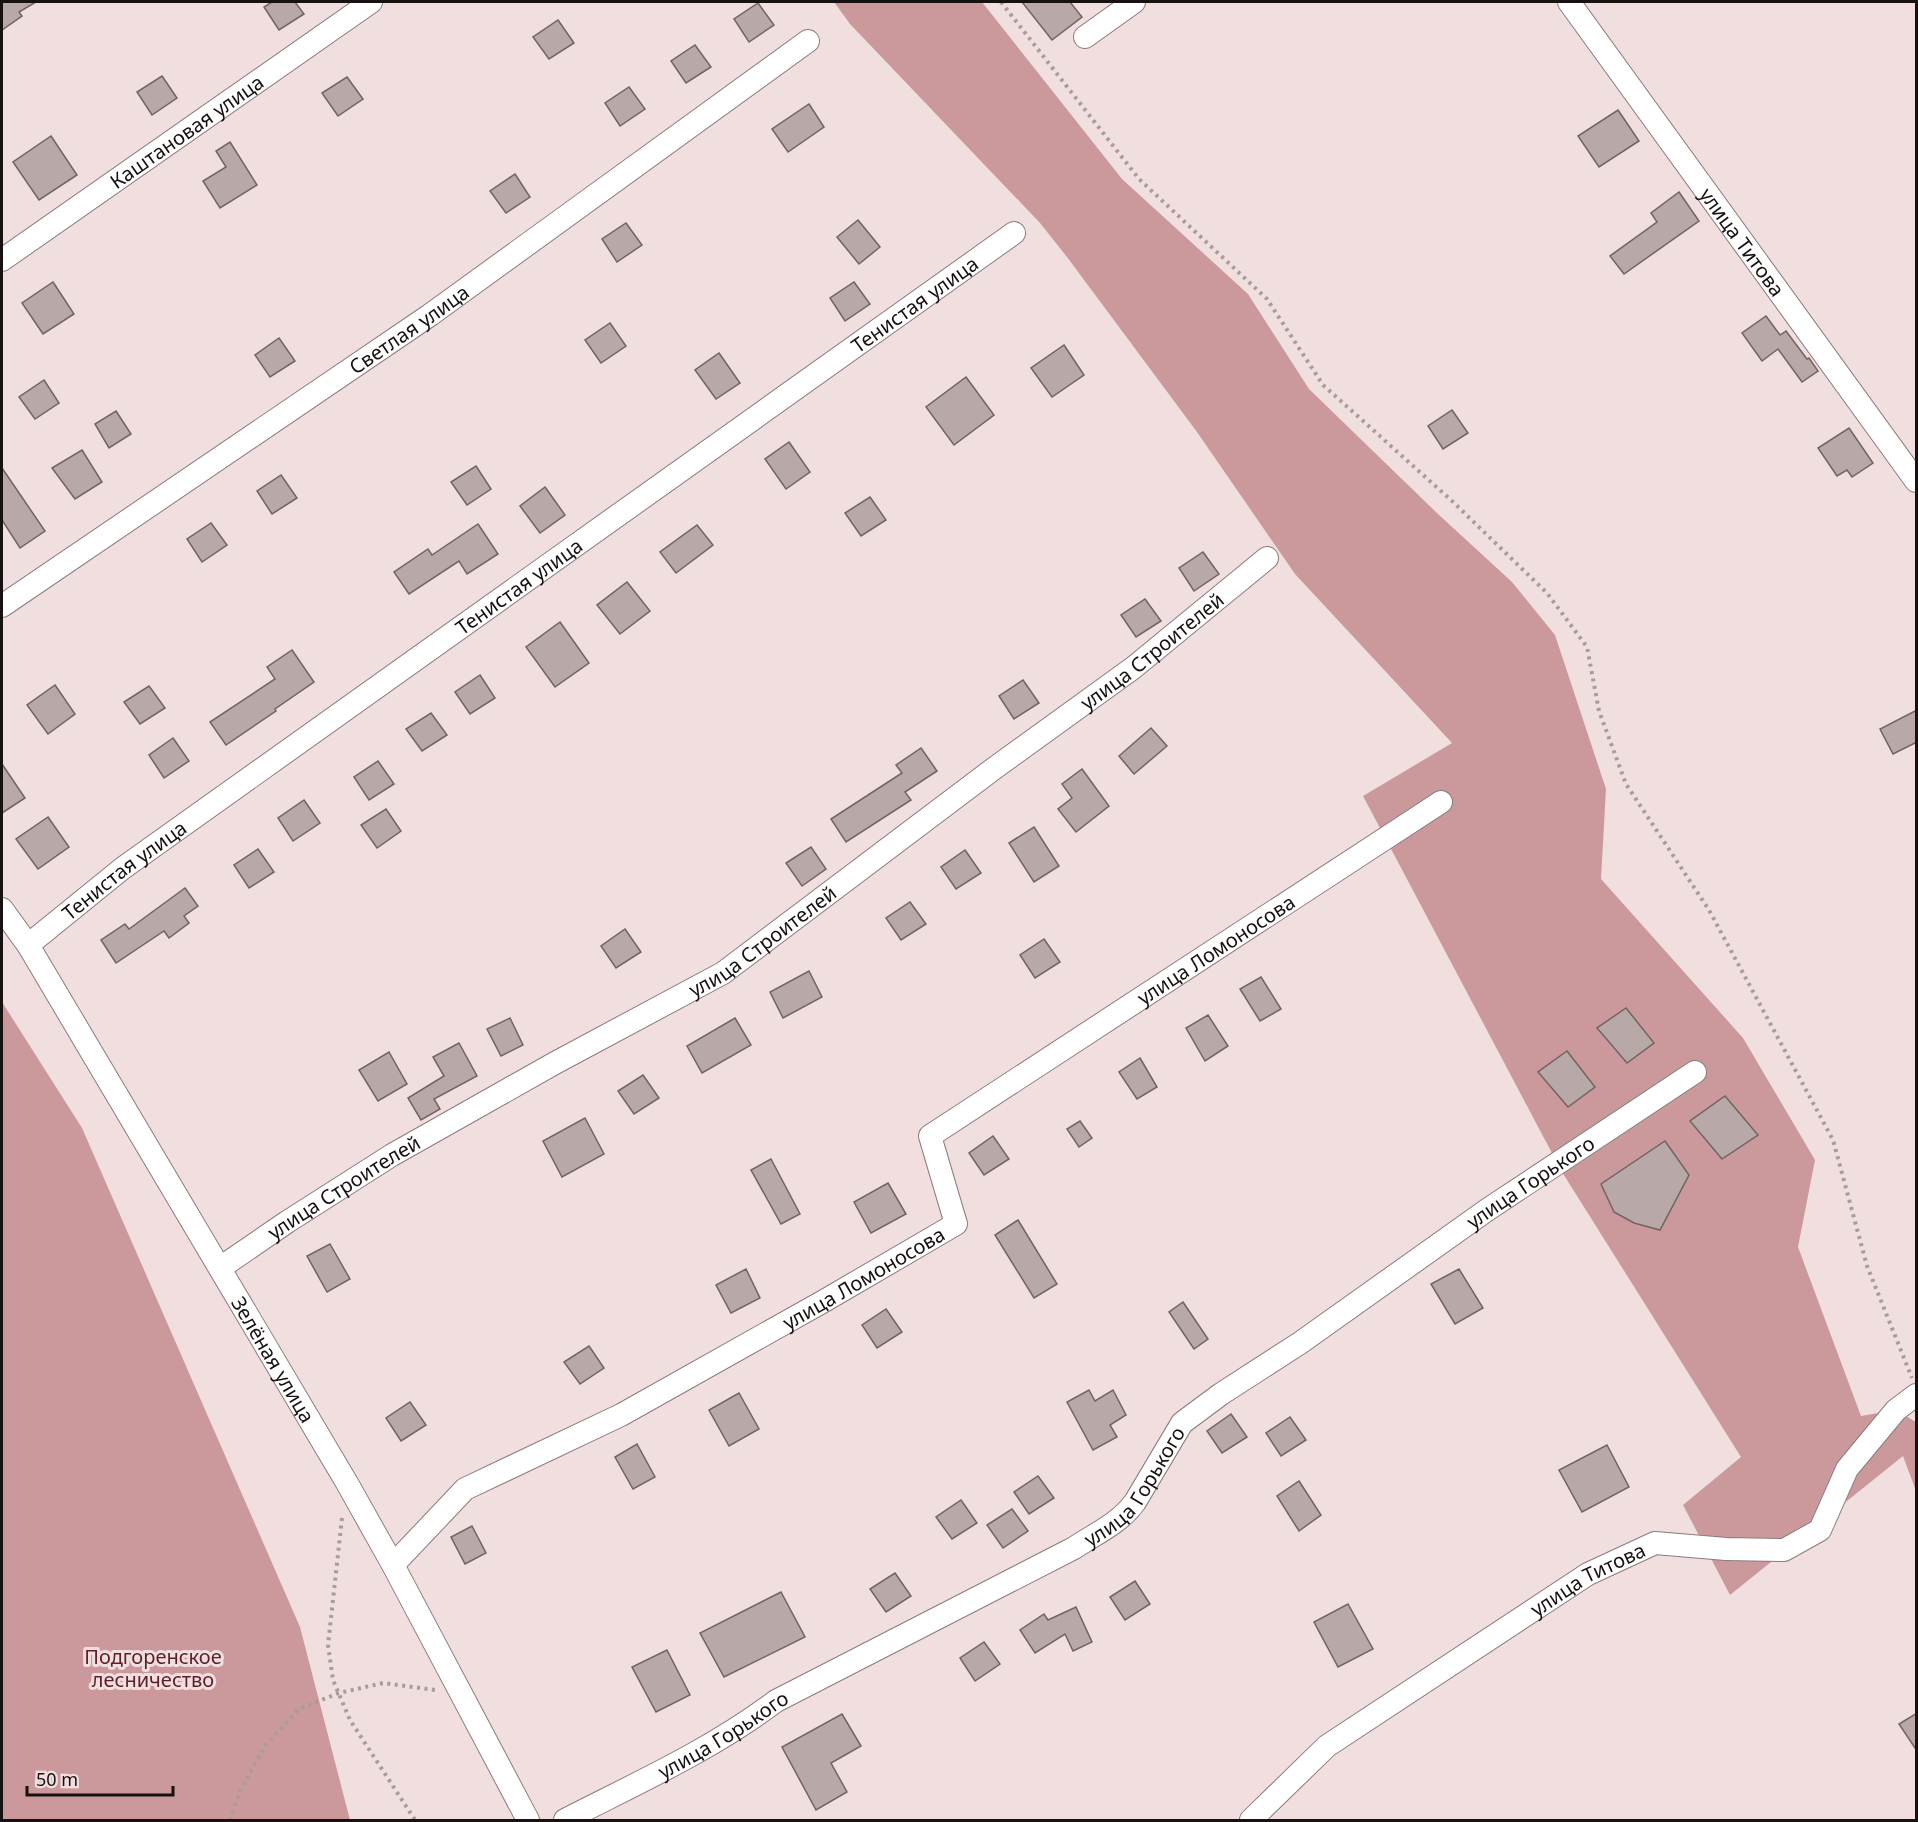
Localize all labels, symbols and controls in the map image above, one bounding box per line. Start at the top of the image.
street label: Каштановая улица [104,68,269,194]
street label: улица Титова [1694,182,1791,302]
street label: Тенистая улица [845,250,983,359]
street label: Светлая улица [343,278,474,380]
street label: Тенистая улица [450,532,587,641]
street label: улица Строителей [1074,586,1229,716]
street label: Тенистая улица [56,814,192,926]
street label: улица Строителей [684,879,842,1003]
street label: улица Ломоносова [1132,888,1300,1011]
street label: улица Строителей [262,1128,425,1245]
street label: улица Горького [1460,1129,1599,1234]
street label: улица Ломоносова [777,1220,950,1335]
street label: Зелёная улица [226,1291,322,1427]
street label: улица Горького [1079,1421,1191,1552]
street label: улица Титова [1525,1536,1649,1622]
park label: Подгоренское лесничество [84,1643,222,1693]
street label: улица Горького [653,1684,793,1784]
scale bar [27,1759,172,1797]
text: 50 m [36,1767,78,1791]

